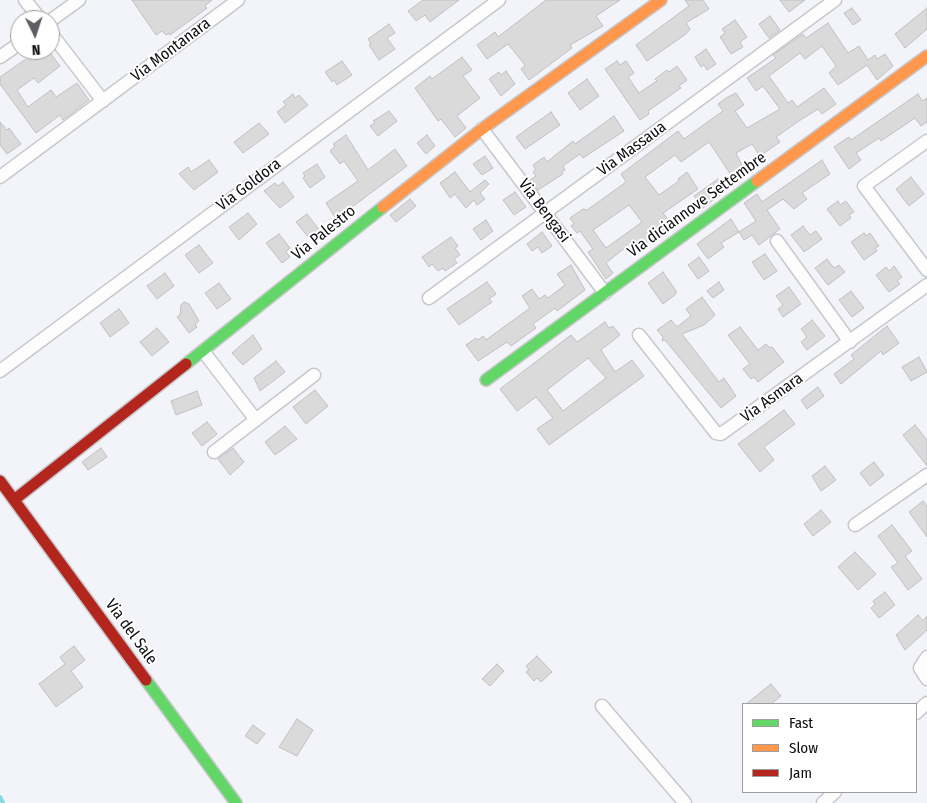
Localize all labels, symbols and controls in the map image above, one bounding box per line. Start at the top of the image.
north arrow [10,10,60,60]
street label: Via Montanara [128,14,214,86]
text: N [31,41,41,58]
street label: Via Massaua [594,118,670,180]
street label: Via diciannove Settembre [624,148,770,262]
street label: Via Goldora [213,155,285,215]
street label: Via Bengasi [514,175,574,247]
street label: Via Palestro [288,201,360,265]
street label: Via Asmara [737,369,807,427]
street label: Via del Sale [101,596,161,668]
legend [742,703,917,793]
text: Fast [789,714,813,732]
text: Slow [789,739,818,757]
text: Jam [789,764,812,782]

